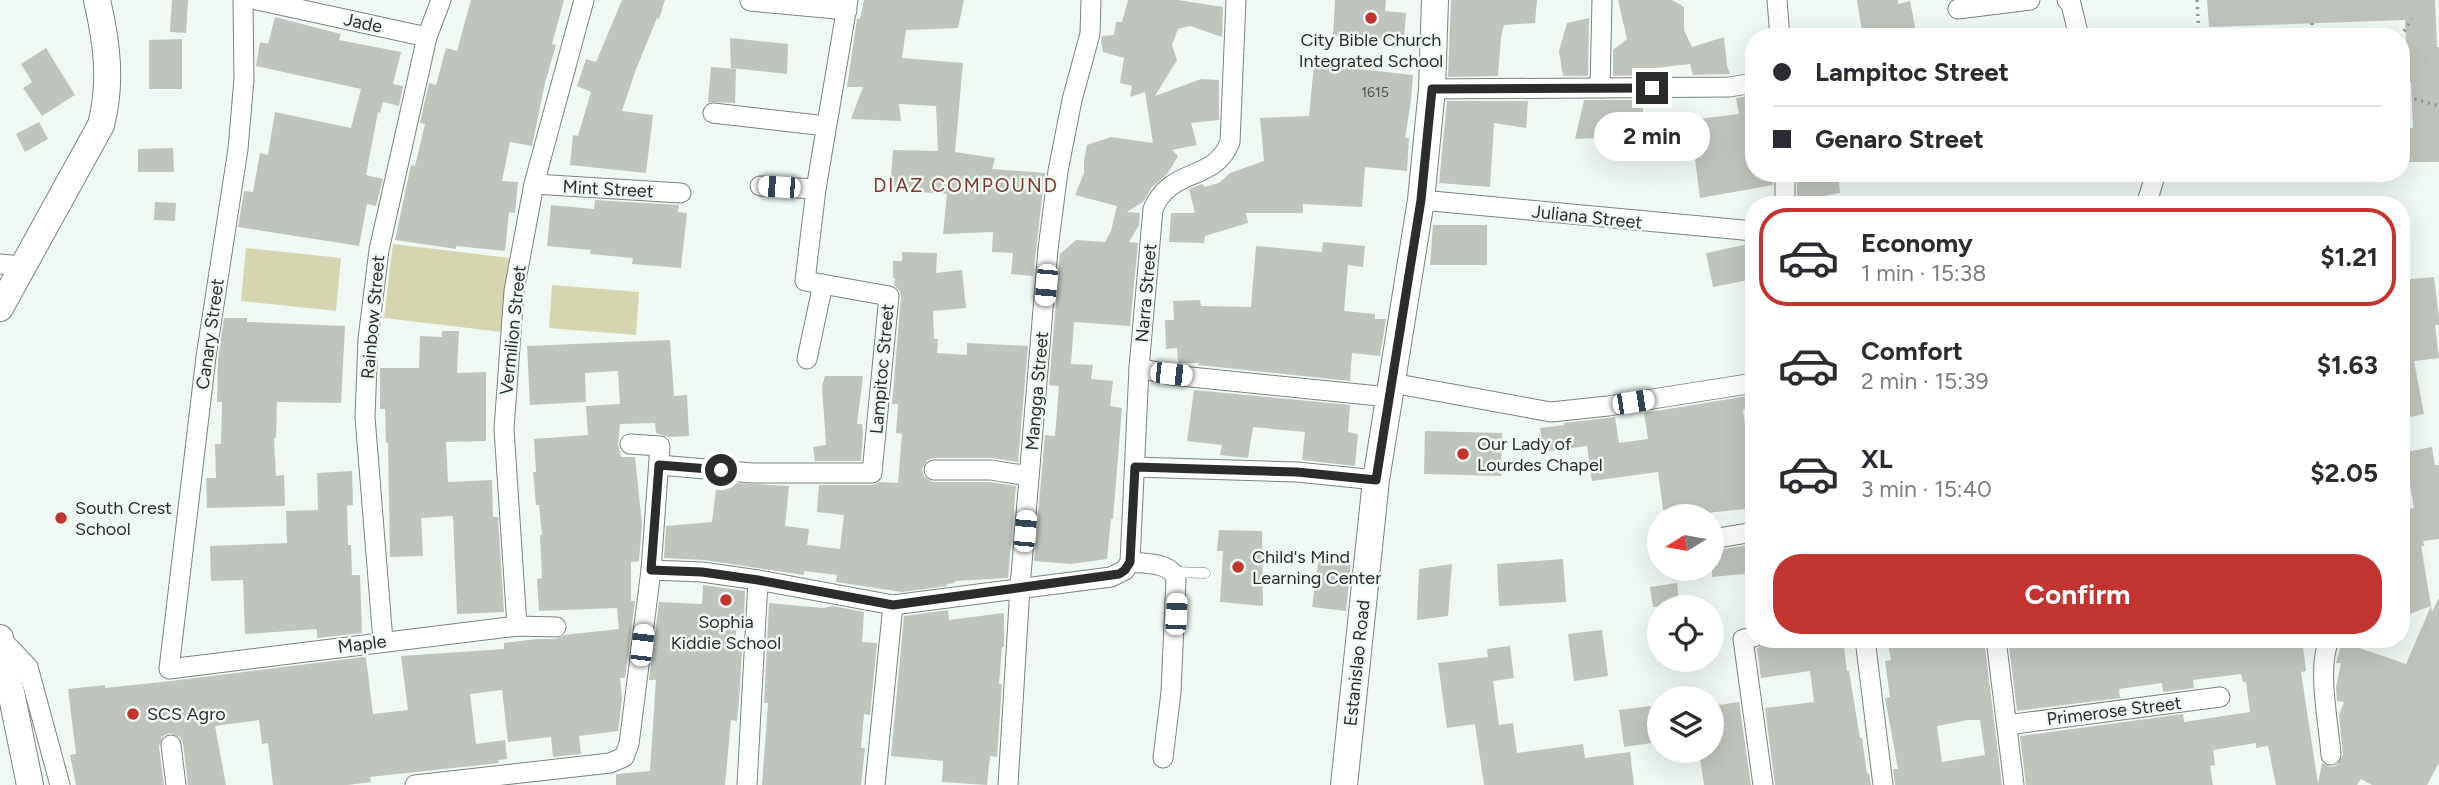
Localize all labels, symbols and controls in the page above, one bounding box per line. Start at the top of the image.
street label: Jade [342,8,384,38]
marker: City Bible Church Integrated School [1363,10,1379,26]
place label: City Bible Church Integrated School [1299,29,1443,72]
text: Lampitoc Street [1815,56,2009,88]
route end [1636,72,1668,104]
house number: 1615 [1361,84,1389,101]
callout: 2 min [1594,112,1710,162]
text: 2 min [1623,122,1681,150]
text: Genaro Street [1815,123,1984,155]
district label: DIAZ COMPOUND [873,174,1059,197]
car [758,175,801,199]
street label: Mint Street [562,176,654,202]
street label: Juliana Street [1531,200,1643,234]
icon: car [1777,226,1840,289]
text: Economy [1861,227,1973,259]
text: $1.21 [2320,241,2378,273]
street label: Narra Street [1131,242,1161,343]
street label: Rainbow Street [357,254,389,380]
text: 1 min · 15:38 [1861,259,1986,287]
car [1034,263,1059,307]
street label: Vermilion Street [495,264,531,396]
street label: Canary Street [191,277,229,391]
street label: Lampitoc Street [865,303,899,435]
street label: Mangga Street [1021,330,1053,452]
icon: car [1777,334,1840,397]
text: Comfort [1861,335,1963,367]
text: $1.63 [2317,349,2378,381]
car [1150,361,1193,387]
text: 2 min · 15:39 [1861,367,1989,395]
car [1611,388,1656,416]
place label: Our Lady of Lourdes Chapel [1477,433,1603,476]
icon: car [1777,442,1840,505]
text: XL [1861,443,1893,475]
marker: Our Lady of Lourdes Chapel [1455,446,1471,462]
route start [705,454,737,486]
text: $2.05 [2310,457,2378,489]
text: 3 min · 15:40 [1861,475,1992,503]
place label: South Crest School [75,497,172,540]
north arrow [1647,504,1724,581]
map controls [1647,504,1724,763]
car [1013,509,1038,553]
marker: South Crest School [53,510,69,526]
place label: Child's Mind Learning Center [1252,546,1381,589]
button: Confirm [1773,554,2382,634]
marker: Child's Mind Learning Center [1230,559,1246,575]
marker: Sophia Kiddie School [718,592,734,608]
car [1165,592,1188,636]
button: locate [1647,595,1724,672]
street label: Estanislao Road [1339,599,1375,727]
place label: Sophia Kiddie School [671,611,781,654]
car [630,623,655,667]
street label: Maple [336,630,388,658]
button: layers [1647,686,1724,763]
street label: Primerose Street [2045,692,2183,730]
place label: SCS Agro [147,703,226,725]
marker: SCS Agro [125,706,141,722]

